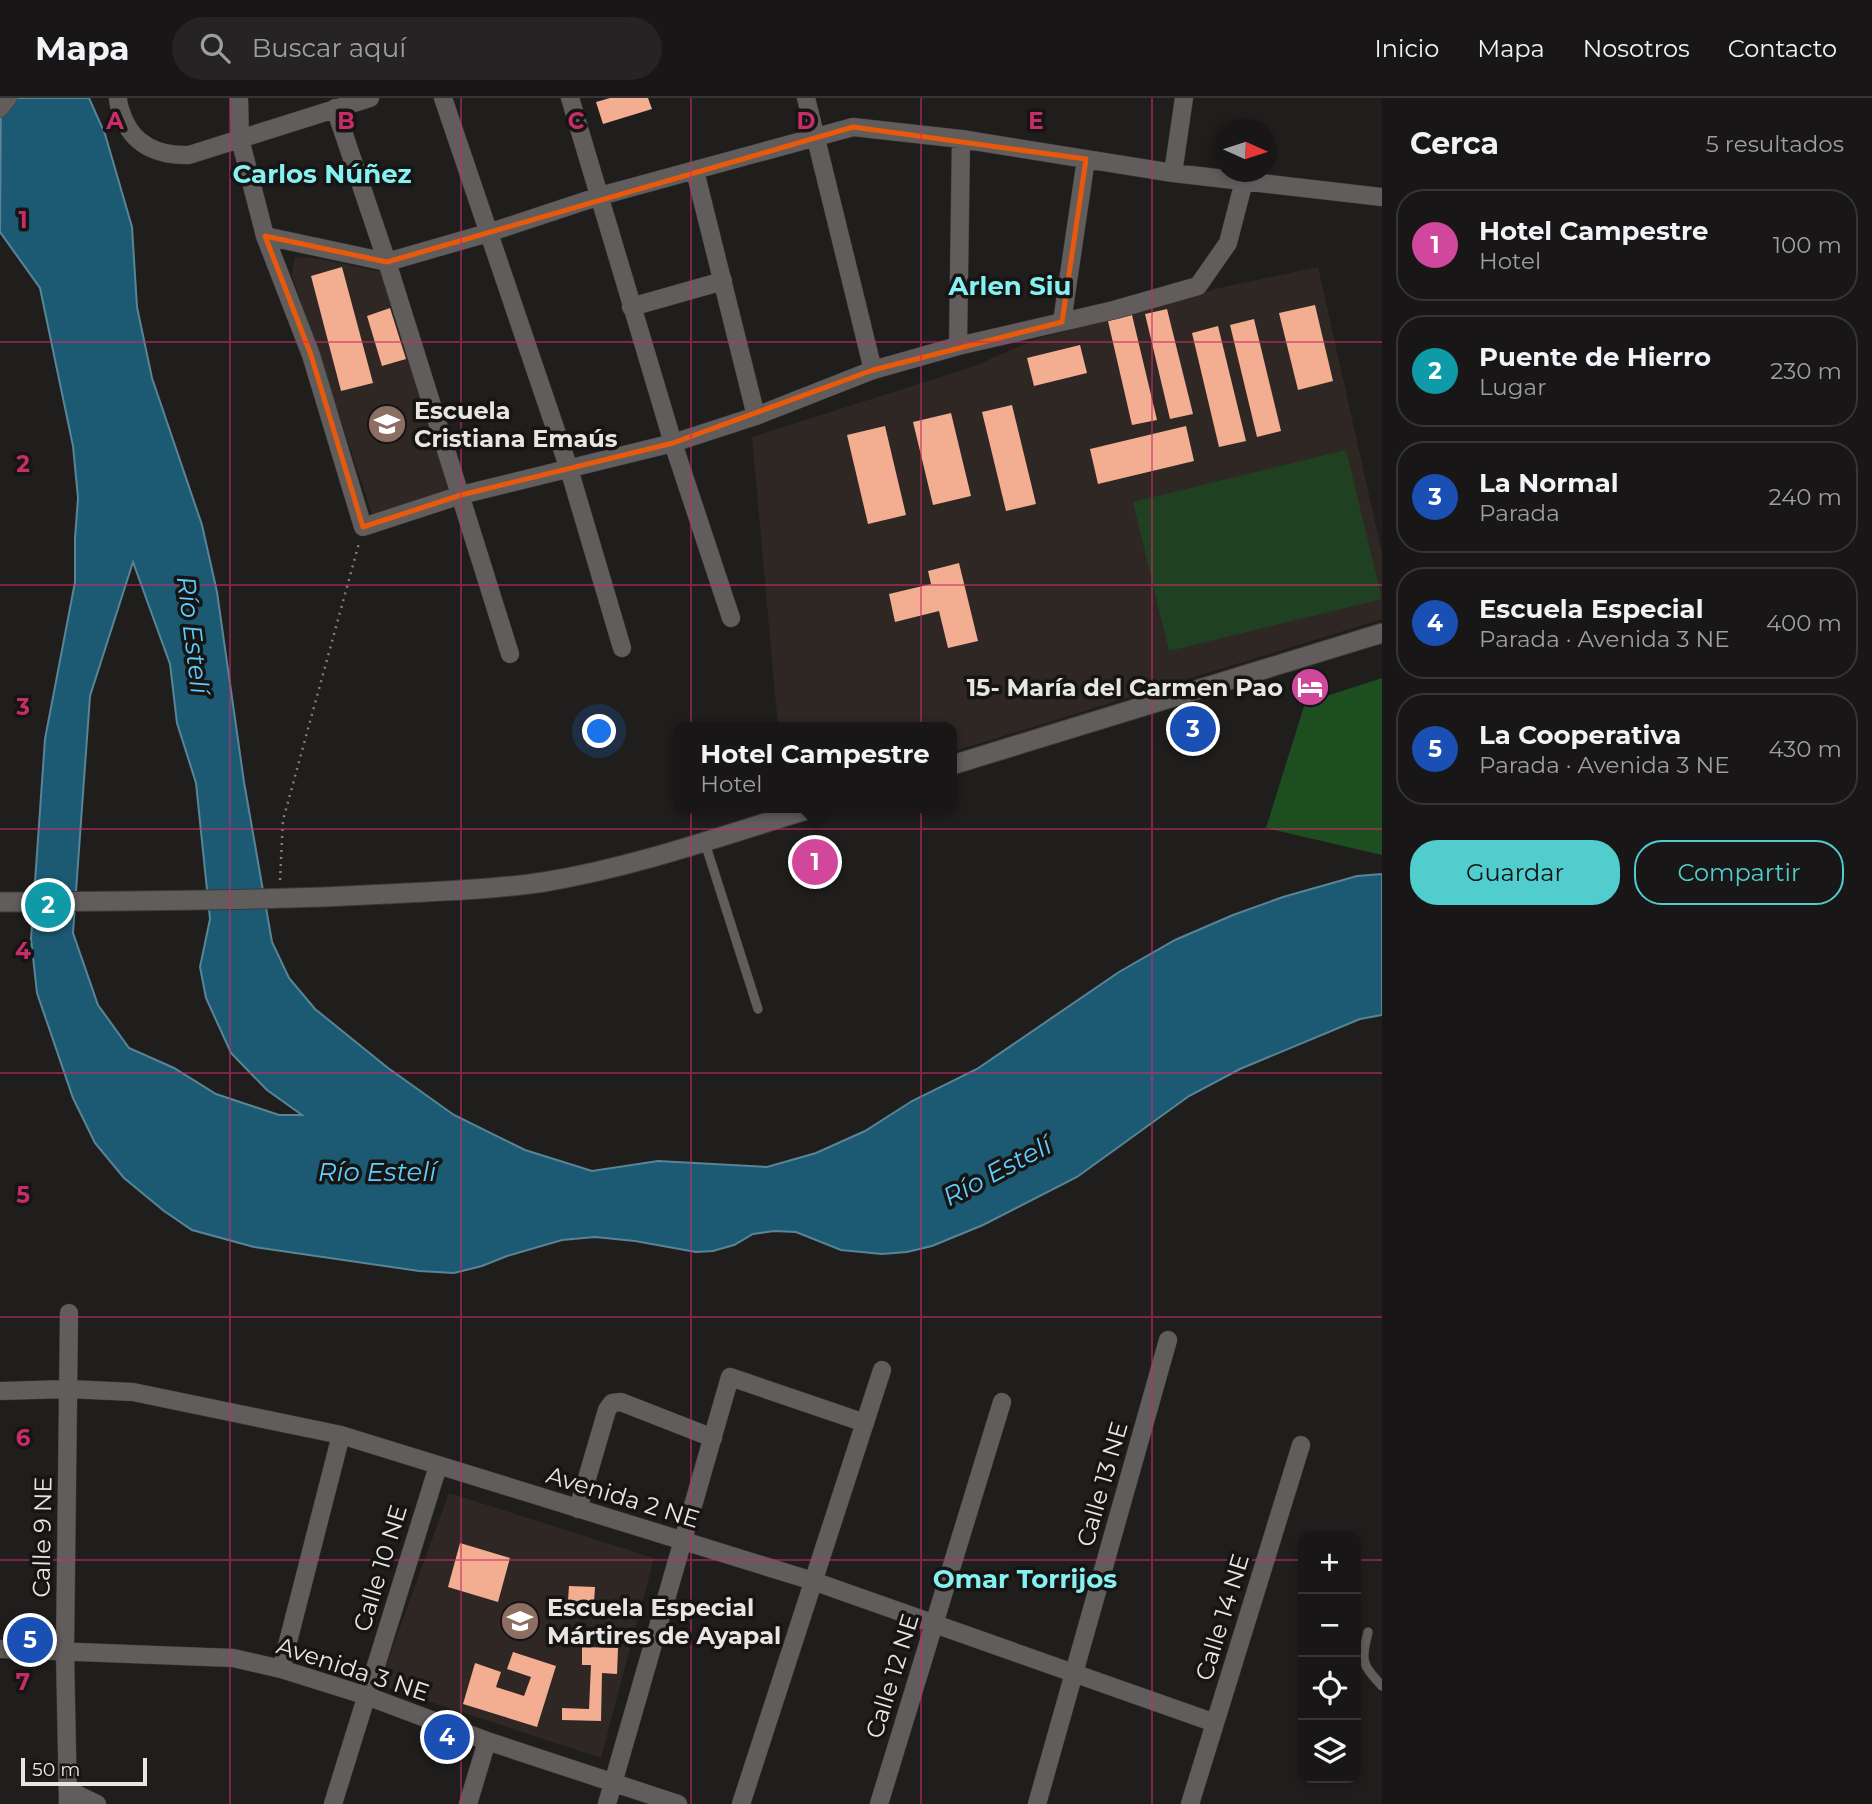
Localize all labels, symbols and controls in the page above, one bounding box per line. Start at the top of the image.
search box [172,17,662,80]
text: Mapa [35,28,130,68]
icon: search [196,29,234,67]
text: Buscar aquí [252,32,406,64]
text: Inicio [1374,34,1439,63]
text: Mapa [1477,34,1545,63]
text: Nosotros [1583,34,1690,63]
text: Contacto [1728,34,1837,63]
text: A [105,107,124,135]
text: B [337,107,355,135]
text: C [568,107,585,135]
text: D [797,107,816,135]
text: E [1028,107,1044,135]
north arrow [1214,119,1277,182]
text: Cerca [1410,125,1499,162]
text: 5 resultados [1706,130,1844,158]
district label: Carlos Núñez [232,158,412,190]
text: 1 [18,206,28,234]
text: Hotel Campestre [1479,215,1708,247]
text: 1 [1430,231,1440,259]
text: 100 m [1773,231,1842,259]
text: Hotel [1479,247,1541,275]
district label: Arlen Siu [948,270,1071,302]
text: Puente de Hierro [1479,341,1711,373]
text: 2 [1428,357,1442,385]
text: 230 m [1770,357,1842,385]
text: Lugar [1479,373,1546,401]
place label: Escuela Cristiana Emaús [414,396,618,453]
school or university icon: Escuela Cristiana Emaús [366,403,408,445]
text: 2 [16,450,30,478]
text: La Normal [1479,467,1619,499]
text: 3 [1428,483,1442,511]
text: 240 m [1769,483,1842,511]
text: Parada [1479,499,1560,527]
water label: Río Estelí [170,574,217,700]
text: Escuela Especial [1479,593,1704,625]
text: 4 [1427,609,1443,637]
text: 400 m [1766,609,1842,637]
text: Parada · Avenida 3 NE [1479,625,1730,653]
hotel icon: 15- María del Carmen Pao [1289,666,1331,708]
place label: 15- María del Carmen Pao [967,673,1283,702]
text: 3 [15,693,30,721]
pin: 3 [1170,703,1216,755]
your location [582,714,616,748]
text: La Cooperativa [1479,719,1681,751]
popup [673,722,957,813]
text: 5 [1428,735,1442,763]
text: 430 m [1769,735,1842,763]
text: Hotel Campestre [700,738,930,770]
text: Parada · Avenida 3 NE [1479,751,1730,779]
text: Hotel [700,770,762,798]
pin: 1 [792,836,838,888]
button: Guardar [1410,840,1620,905]
button: Compartir [1634,840,1844,905]
pin: 2 [25,879,71,931]
text: 4 [15,937,31,965]
water label: Río Estelí [937,1127,1060,1213]
water label: Río Estelí [318,1156,440,1188]
text: 5 [16,1181,30,1209]
street label: Calle 13 NE [1070,1418,1134,1550]
text: 6 [16,1424,31,1452]
street label: Avenida 2 NE [543,1460,703,1534]
street label: Calle 9 NE [26,1476,58,1598]
street label: Calle 10 NE [347,1501,413,1635]
map controls [1298,1531,1361,1783]
button: + [1298,1531,1361,1594]
street label: Calle 14 NE [1189,1550,1255,1684]
district label: Omar Torrijos [933,1563,1117,1595]
place label: Escuela Especial Mártires de Ayapal [547,1593,781,1650]
button: − [1298,1594,1361,1657]
school or university icon: Escuela Especial Mártires de Ayapal [499,1600,541,1642]
street label: Calle 12 NE [859,1610,925,1742]
pin: 5 [7,1614,53,1666]
street label: Avenida 3 NE [273,1631,433,1707]
button: locate [1298,1657,1361,1720]
text: 7 [16,1668,30,1696]
pin: 4 [424,1711,470,1763]
button: layers [1298,1720,1361,1783]
scale bar [21,1755,147,1787]
text: 50 m [32,1758,80,1781]

